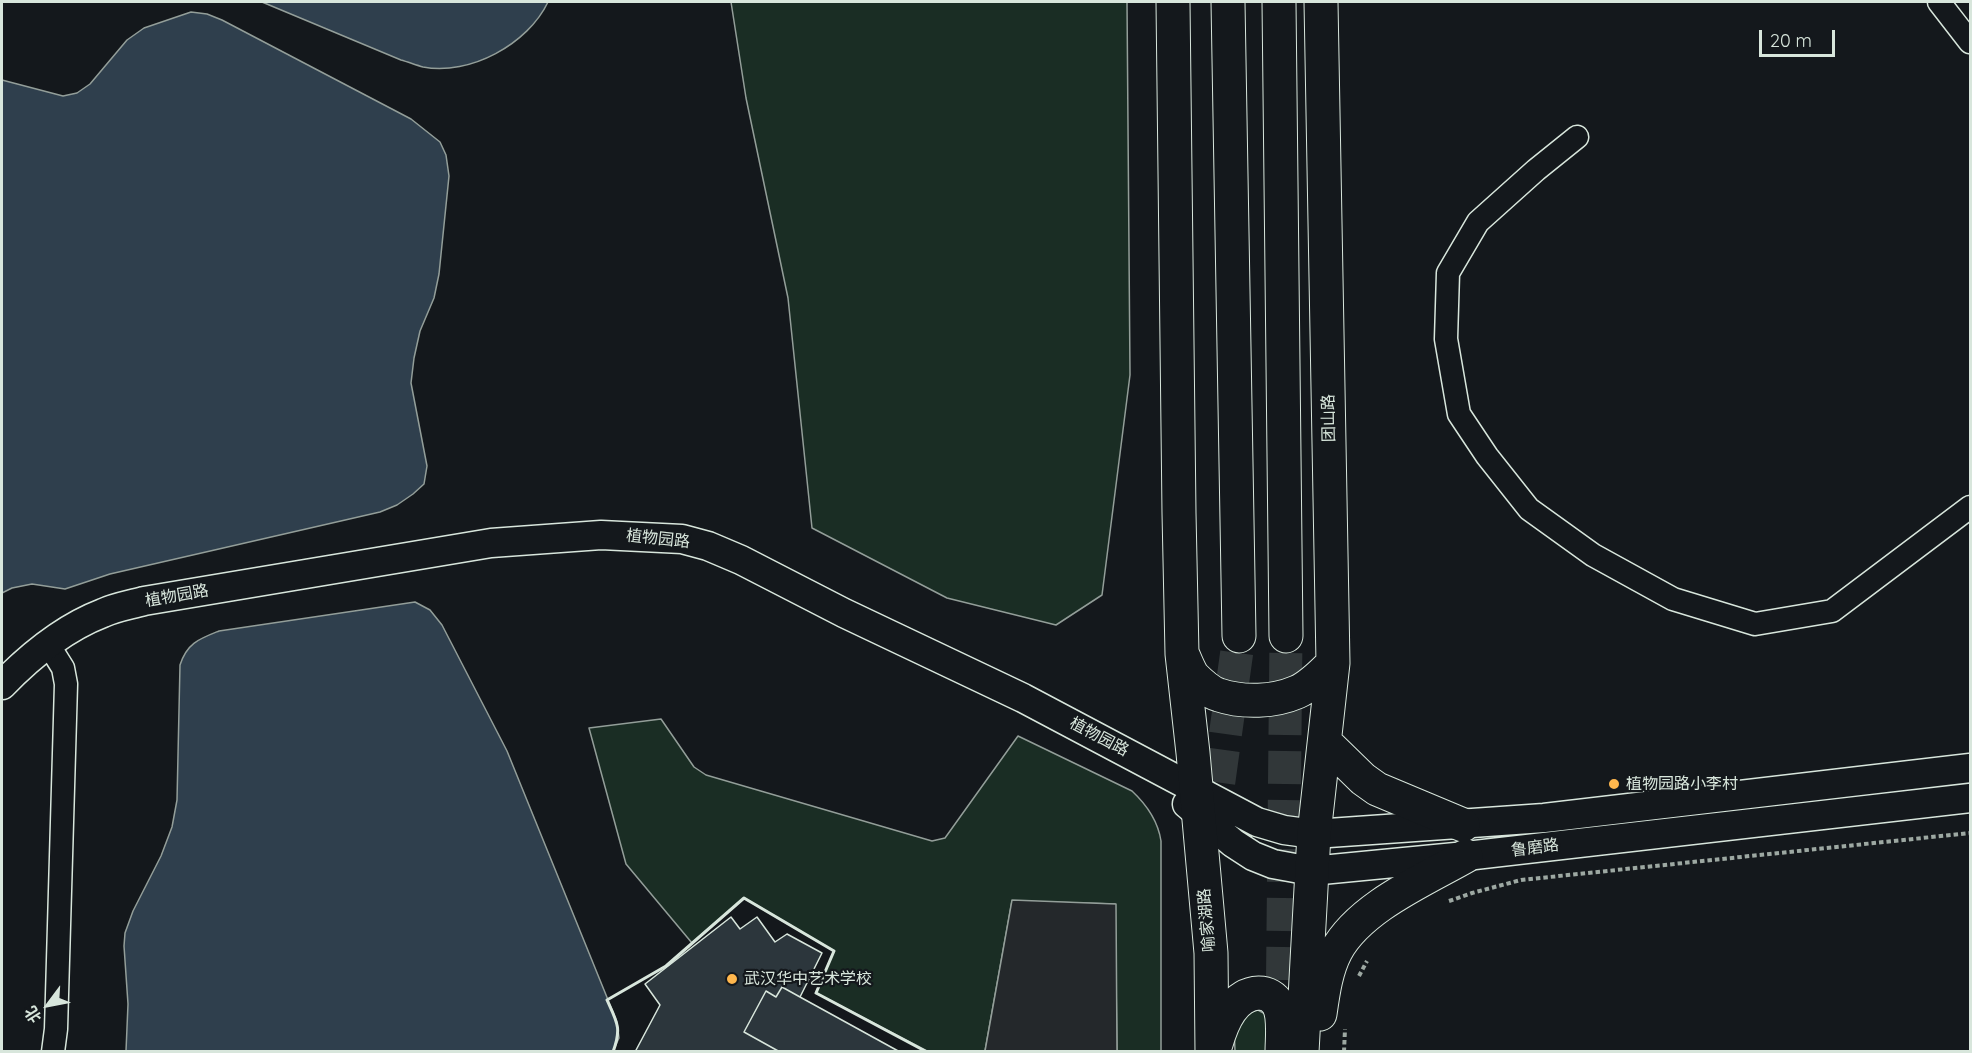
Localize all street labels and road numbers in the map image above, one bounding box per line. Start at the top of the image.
street label: 团山路 [1319,394,1339,442]
street label: 植物园路 [625,526,691,552]
street label: 植物园路 [144,581,210,611]
street label: 植物园路 [1066,714,1132,760]
street label: 鲁磨路 [1510,836,1560,860]
street label: 喻家湖路 [1195,887,1219,953]

